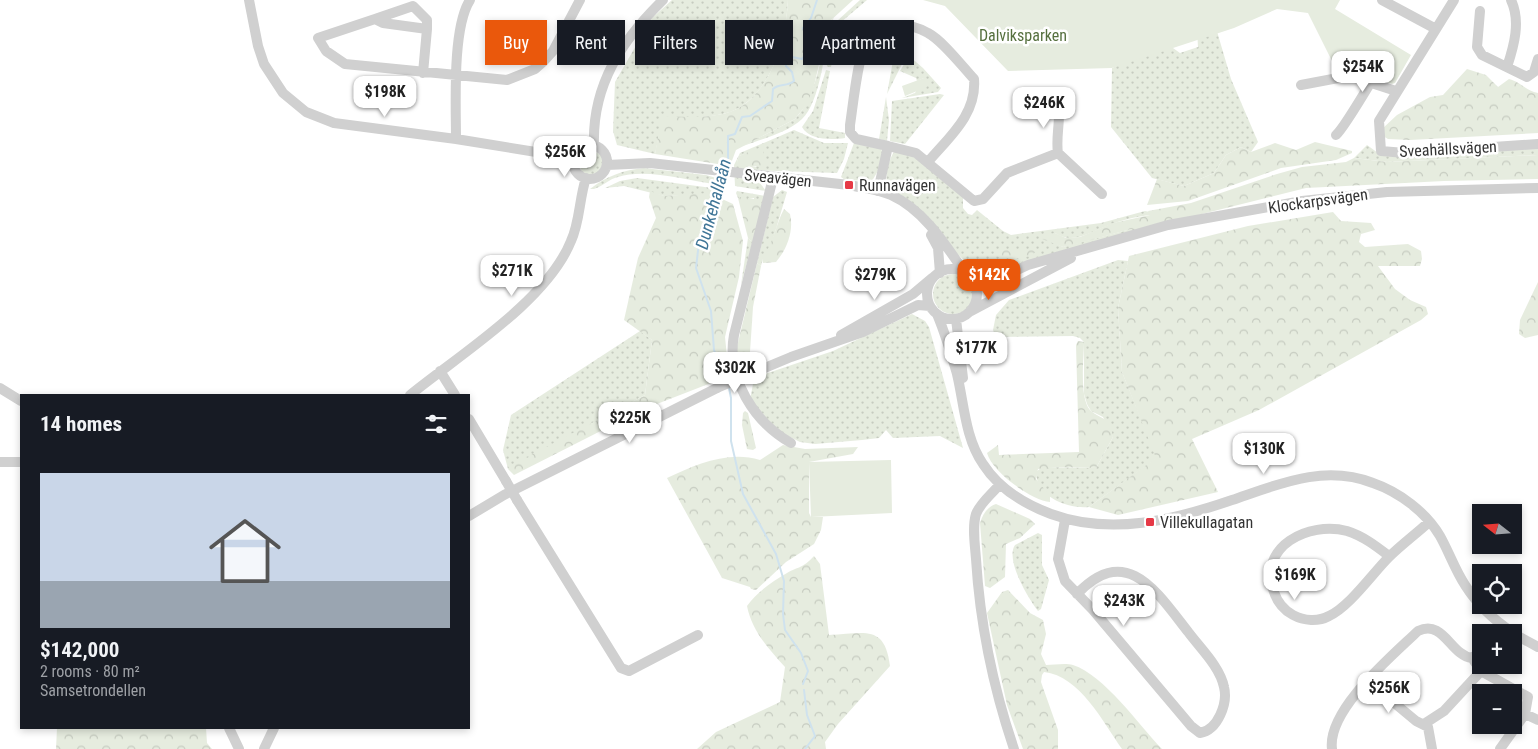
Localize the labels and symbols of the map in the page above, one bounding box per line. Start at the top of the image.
park label: Dalviksparken [979,26,1067,45]
pin: $254K [1328,51,1398,93]
pin: $198K [350,76,420,118]
pin: $246K [1009,86,1079,129]
pin: $256K [530,136,600,178]
street label: Sveahällsvägen [1399,137,1497,161]
water label: Dunkehallaån [691,156,735,252]
street label: Sveavägen [743,165,813,191]
place label: Runnavägen [859,176,936,195]
marker: Runnavägen [843,179,855,191]
street label: Klockarpsvägen [1267,185,1369,217]
pin: $271K [477,254,547,297]
pin: $279K [840,258,910,301]
pin: $142K [954,258,1024,301]
pin: $177K [941,332,1011,374]
pin: $302K [700,352,770,394]
pin: $225K [595,402,665,444]
pin: $130K [1229,432,1299,475]
north arrow [1472,504,1522,554]
place label: Villekullagatan [1160,513,1253,532]
marker: Villekullagatan [1144,516,1156,528]
pin: $169K [1260,558,1330,601]
pin: $243K [1089,584,1159,627]
pin: $256K [1354,672,1424,714]

